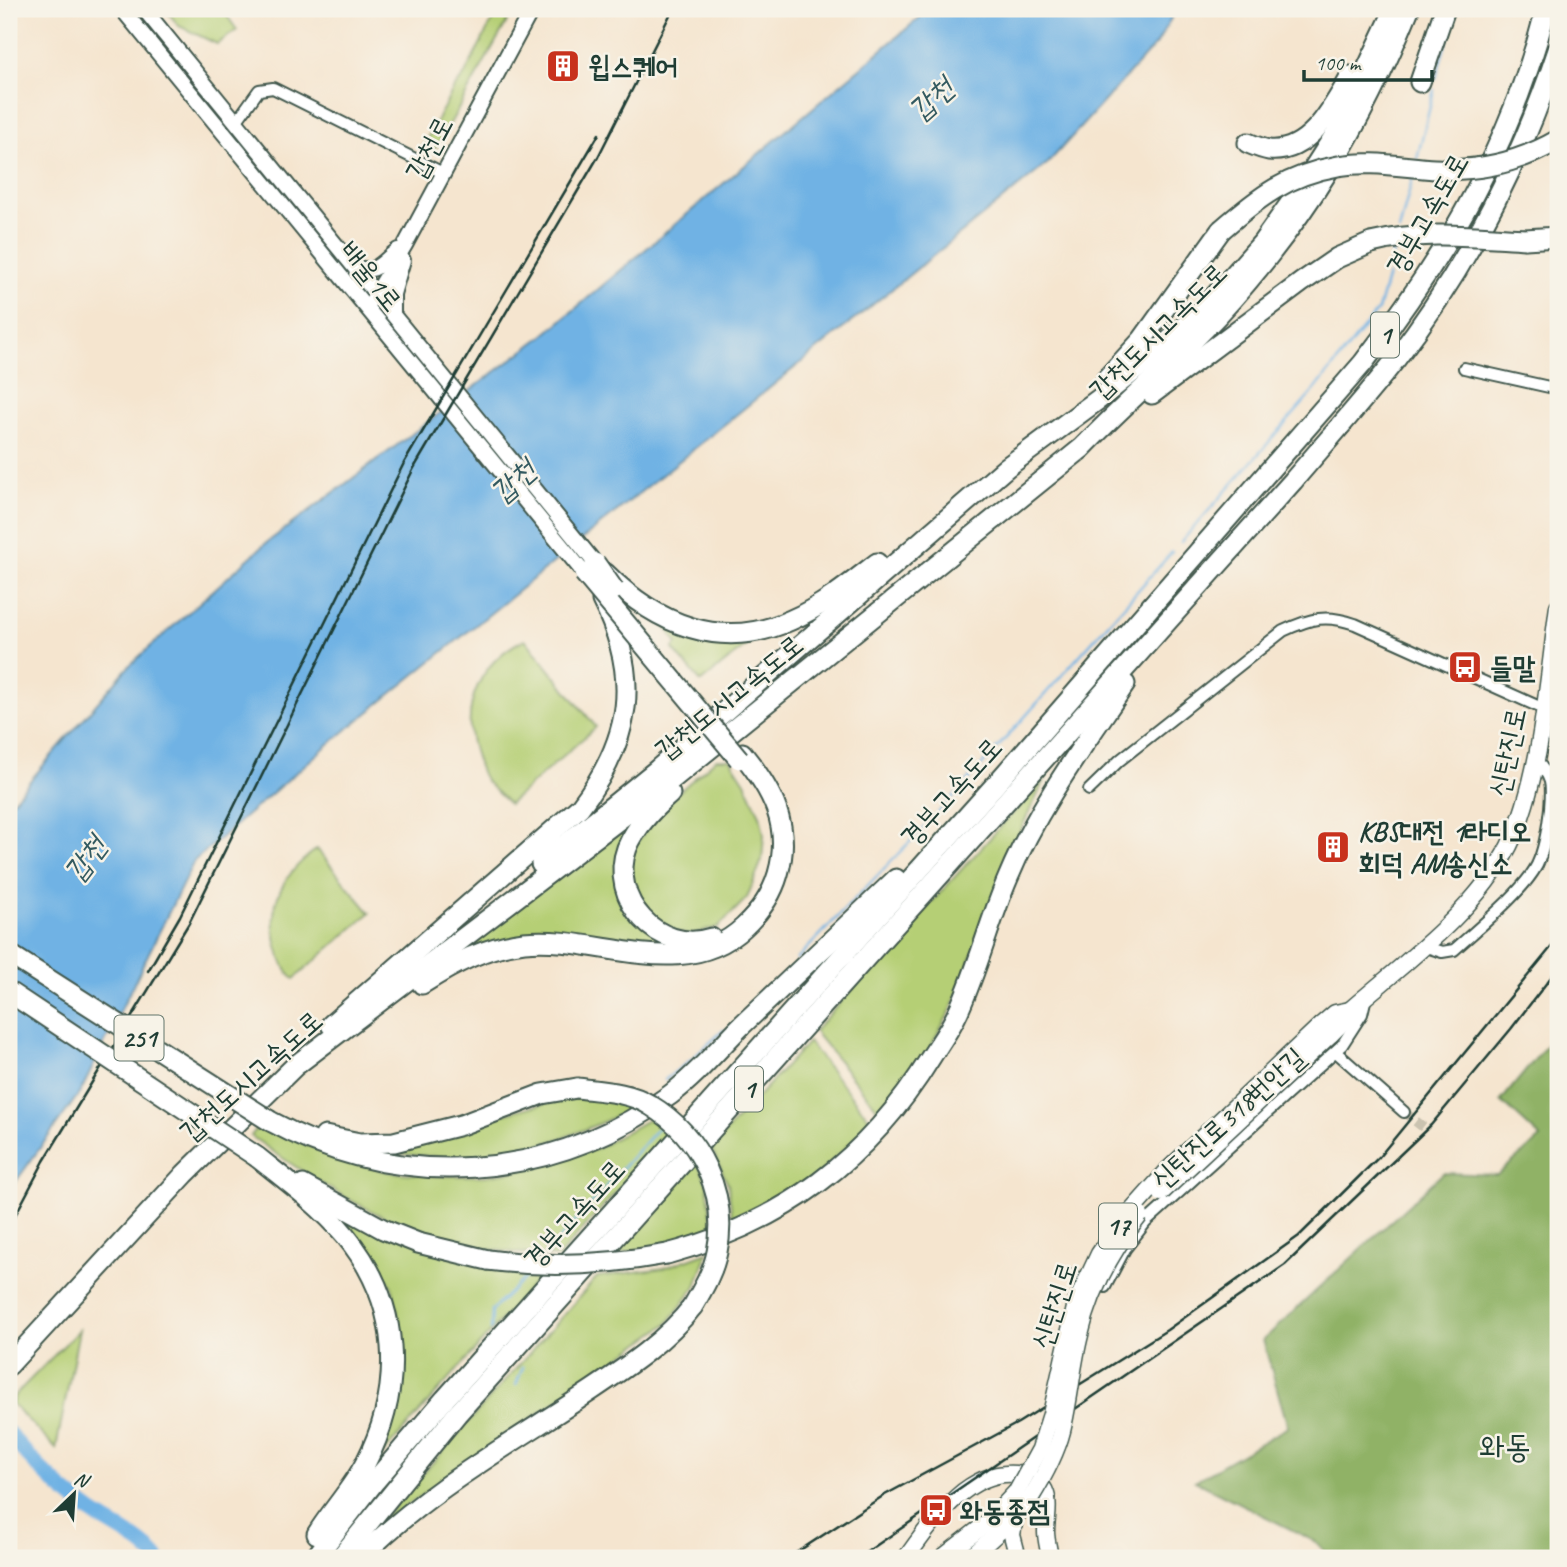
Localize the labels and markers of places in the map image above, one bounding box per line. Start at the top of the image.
building icon: 윕스퀘어 [544,47,582,85]
place label: 윕스퀘어 [588,49,678,84]
bus stop icon: 들말 [1446,648,1484,686]
place label: 들말 [1490,650,1536,685]
place label: KBS대전 1라디오 회덕 AM송신소 [1358,814,1532,881]
building icon: KBS대전 1라디오 회덕 AM송신소 [1314,828,1352,866]
bus stop icon: 와동종점 [917,1491,955,1529]
place label: 와동종점 [960,1493,1050,1528]

